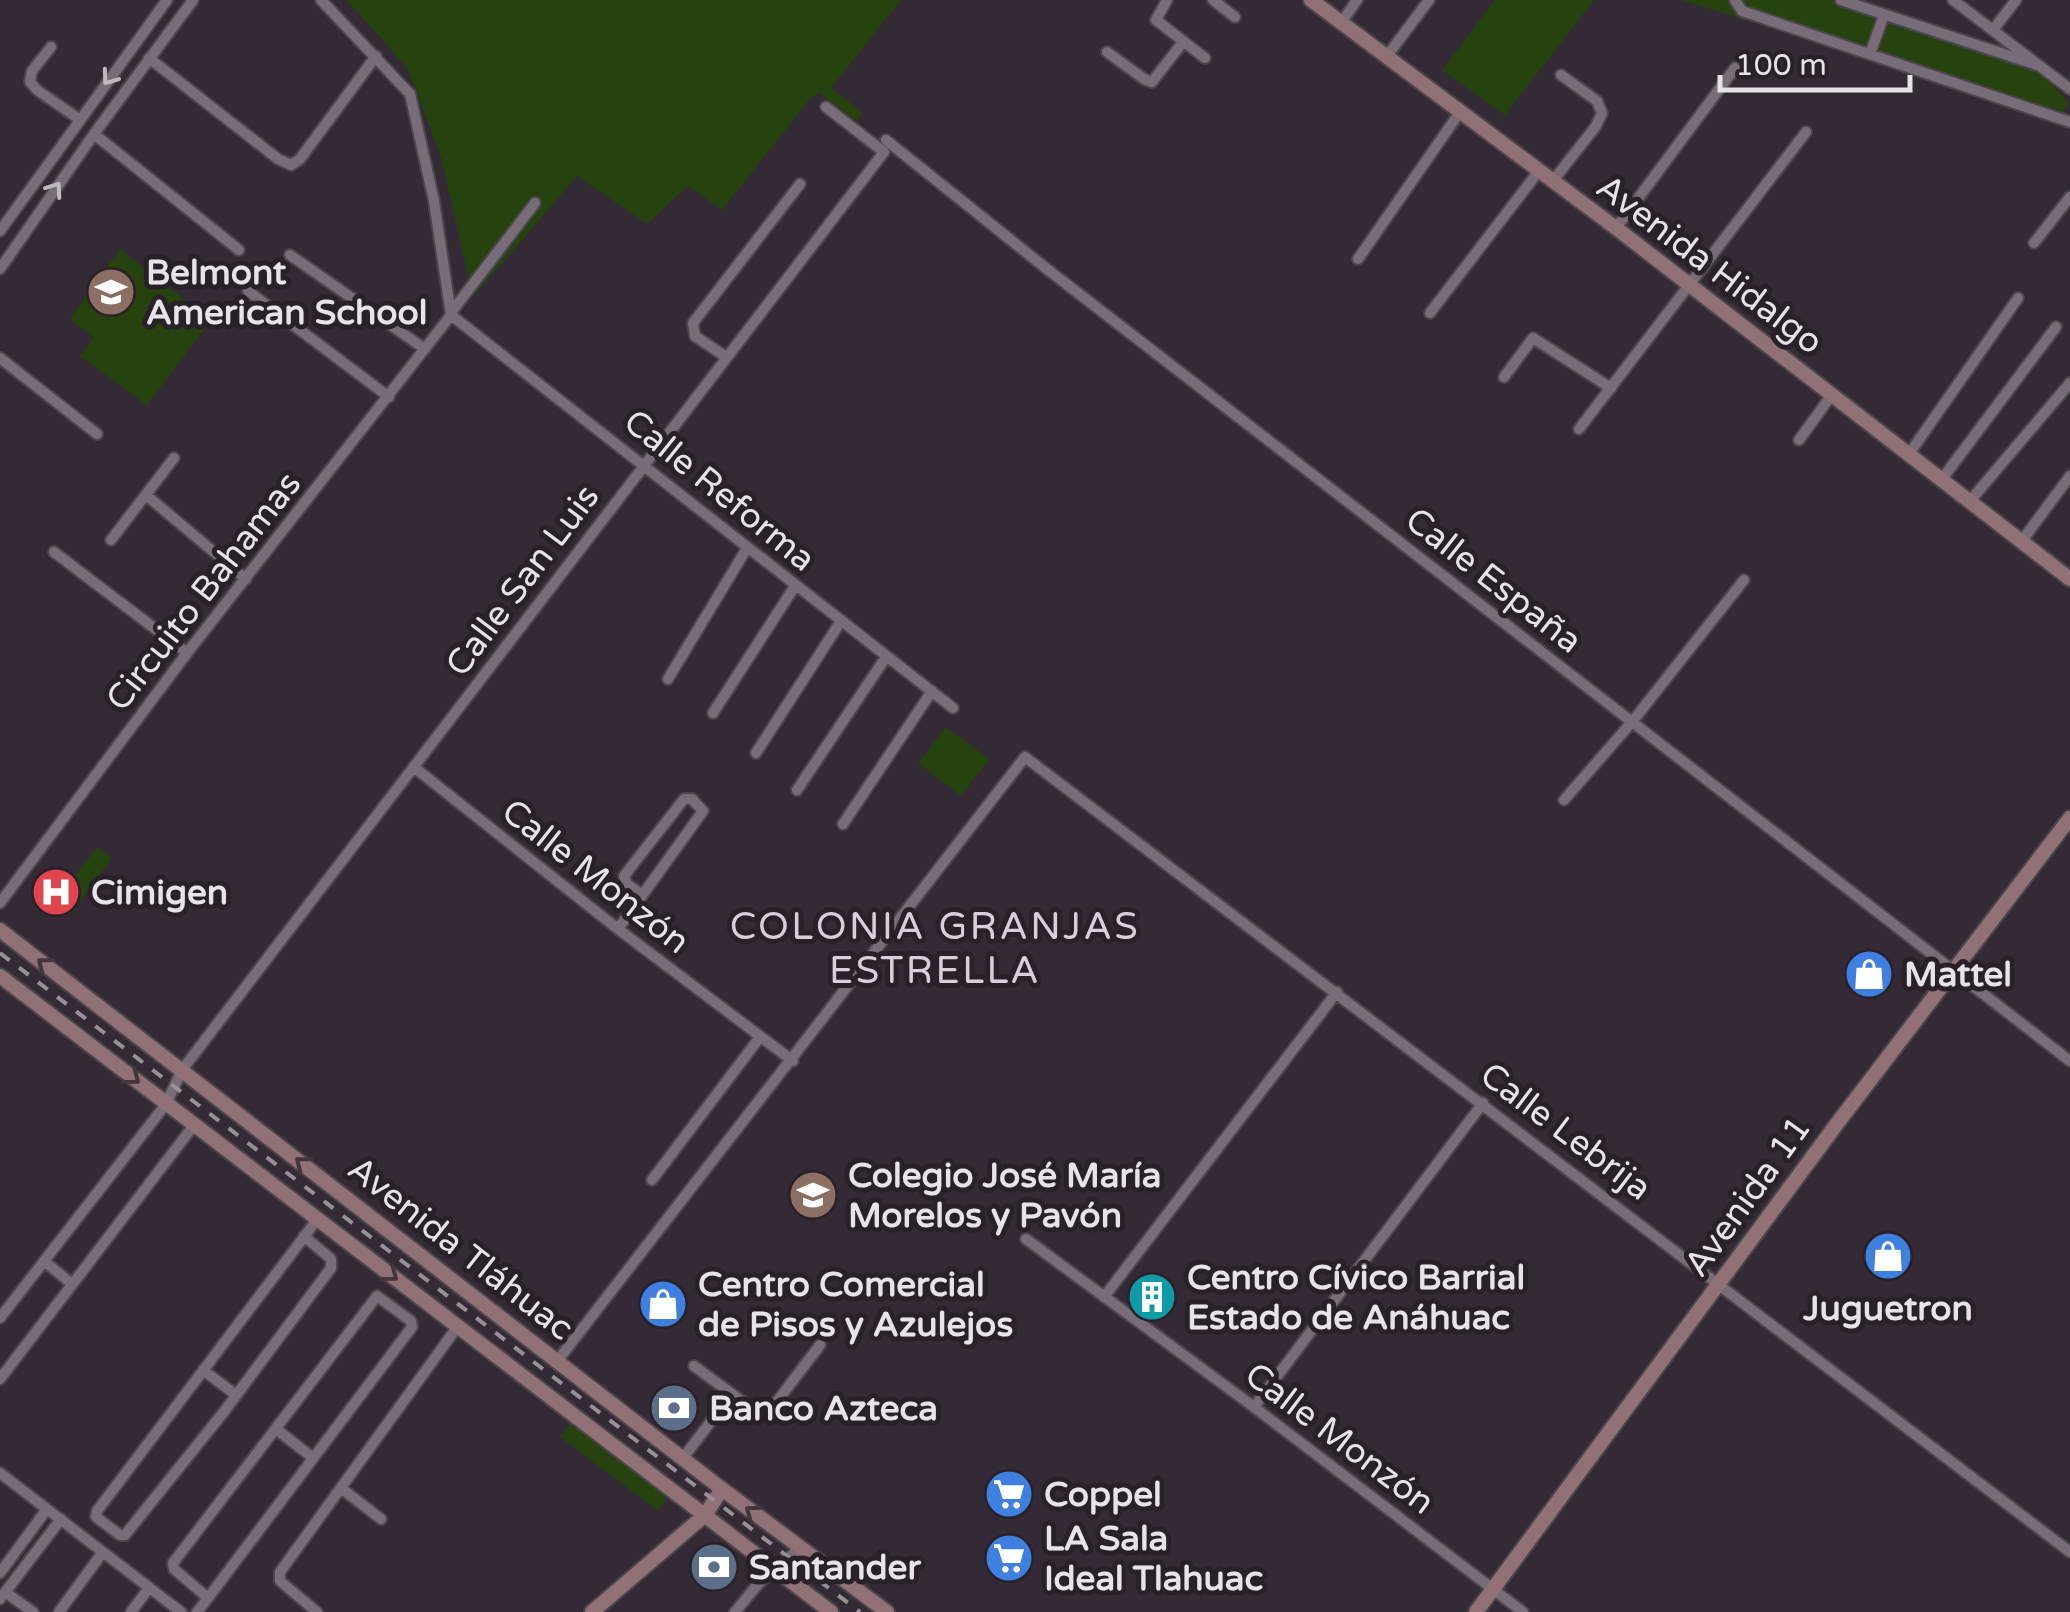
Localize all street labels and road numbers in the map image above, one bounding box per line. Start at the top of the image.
street label: Avenida Hidalgo [1588,166,1831,364]
street label: Calle Reforma [615,401,823,581]
street label: Circuito Bahamas [97,464,310,719]
street label: Calle San Luis [437,477,608,685]
street label: Calle España [1397,499,1590,663]
street label: Calle Monzón [493,791,697,963]
street label: Calle Lebrija [1472,1054,1659,1210]
street label: Avenida 11 [1676,1108,1820,1285]
street label: Avenida Tláhuac [339,1148,581,1350]
street label: Calle Monzón [1236,1354,1442,1524]

